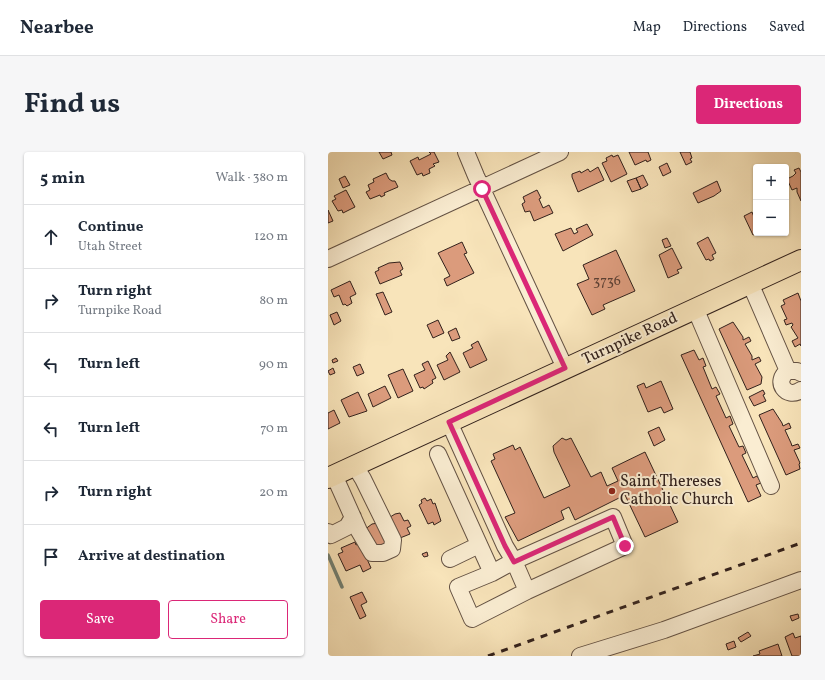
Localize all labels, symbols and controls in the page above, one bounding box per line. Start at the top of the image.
text: Nearbee [20,15,94,41]
text: Map [633,18,661,37]
text: Directions [683,18,747,37]
text: Saved [769,18,805,37]
text: Find us [24,85,120,124]
button: Directions [696,85,801,124]
map controls [753,164,789,236]
button: + [753,164,789,200]
text: 5 min [40,167,85,190]
text: Walk · 380 m [215,169,288,187]
route start [473,180,491,198]
button: − [753,200,789,236]
text: Continue [78,217,143,238]
icon: ahead [40,226,62,248]
text: 120 m [254,228,288,246]
text: Utah Street [78,238,142,256]
house number: 3736 [593,272,621,291]
text: Turn right [78,281,152,302]
icon: right [40,290,62,312]
text: 80 m [259,292,288,310]
text: Turnpike Road [78,302,162,320]
street label: Turnpike Road [579,307,681,371]
icon: left [40,354,62,376]
text: Turn left [78,354,140,375]
text: 90 m [259,356,288,374]
icon: left [40,418,62,440]
text: Turn left [78,418,140,439]
text: 70 m [260,420,288,438]
place label: Saint Thereses Catholic Church [620,471,734,511]
icon: right [40,482,62,504]
text: Turn right [78,482,152,503]
text: 20 m [259,484,288,502]
marker: Saint Thereses Catholic Church [607,486,617,496]
route end [616,537,634,555]
icon: arrive [40,546,62,568]
text: Arrive at destination [78,546,225,567]
button: Save [40,600,160,639]
button: Share [168,600,288,639]

